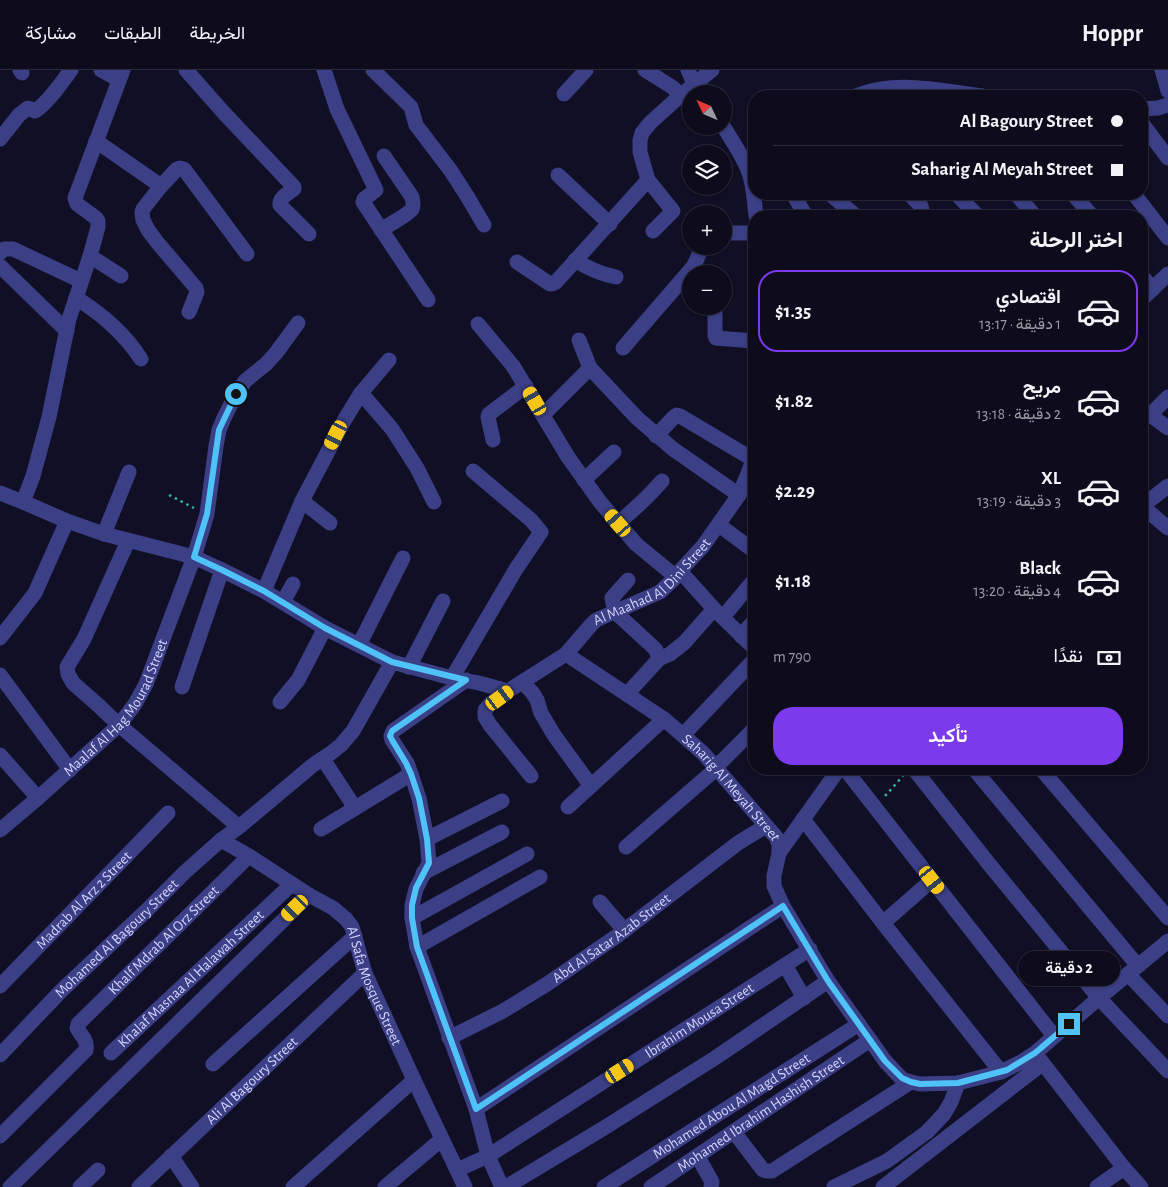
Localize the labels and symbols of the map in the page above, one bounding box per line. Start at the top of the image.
north arrow [682,85,732,135]
route start [225,383,247,405]
car [521,384,548,418]
car [322,418,349,452]
car [602,507,633,539]
street label: Al Maahad Al Dini Street [591,535,714,628]
street label: Maalaf Al Hag Mourad Street [61,637,170,779]
car [483,683,516,713]
street label: Saharig Al Meyah Street [679,731,784,843]
street label: Madrab Al Arz 2 Street [33,848,134,952]
car [916,864,947,896]
street label: Mohamed Al Bagoury Street [52,876,181,1000]
street label: Khalf Mdrab Al Orz Street [105,883,222,997]
street label: Abd Al Satar Azab Street [550,890,673,986]
car [278,892,311,924]
street label: Khalaf Masnaa Al Halawah Street [115,907,267,1050]
street label: Al Safa Mosque Street [345,924,405,1048]
callout: 2 دقيقة [1018,952,1120,986]
street label: Ibrahim Mousa Street [642,980,756,1061]
route end [1058,1013,1080,1035]
street label: Ali Al Bagoury Street [203,1034,300,1127]
street label: Mohamed Abou Al Magd Street [650,1050,813,1161]
street label: Mohamed Ibrahim Hashish Street [675,1052,847,1175]
car [603,1057,636,1085]

